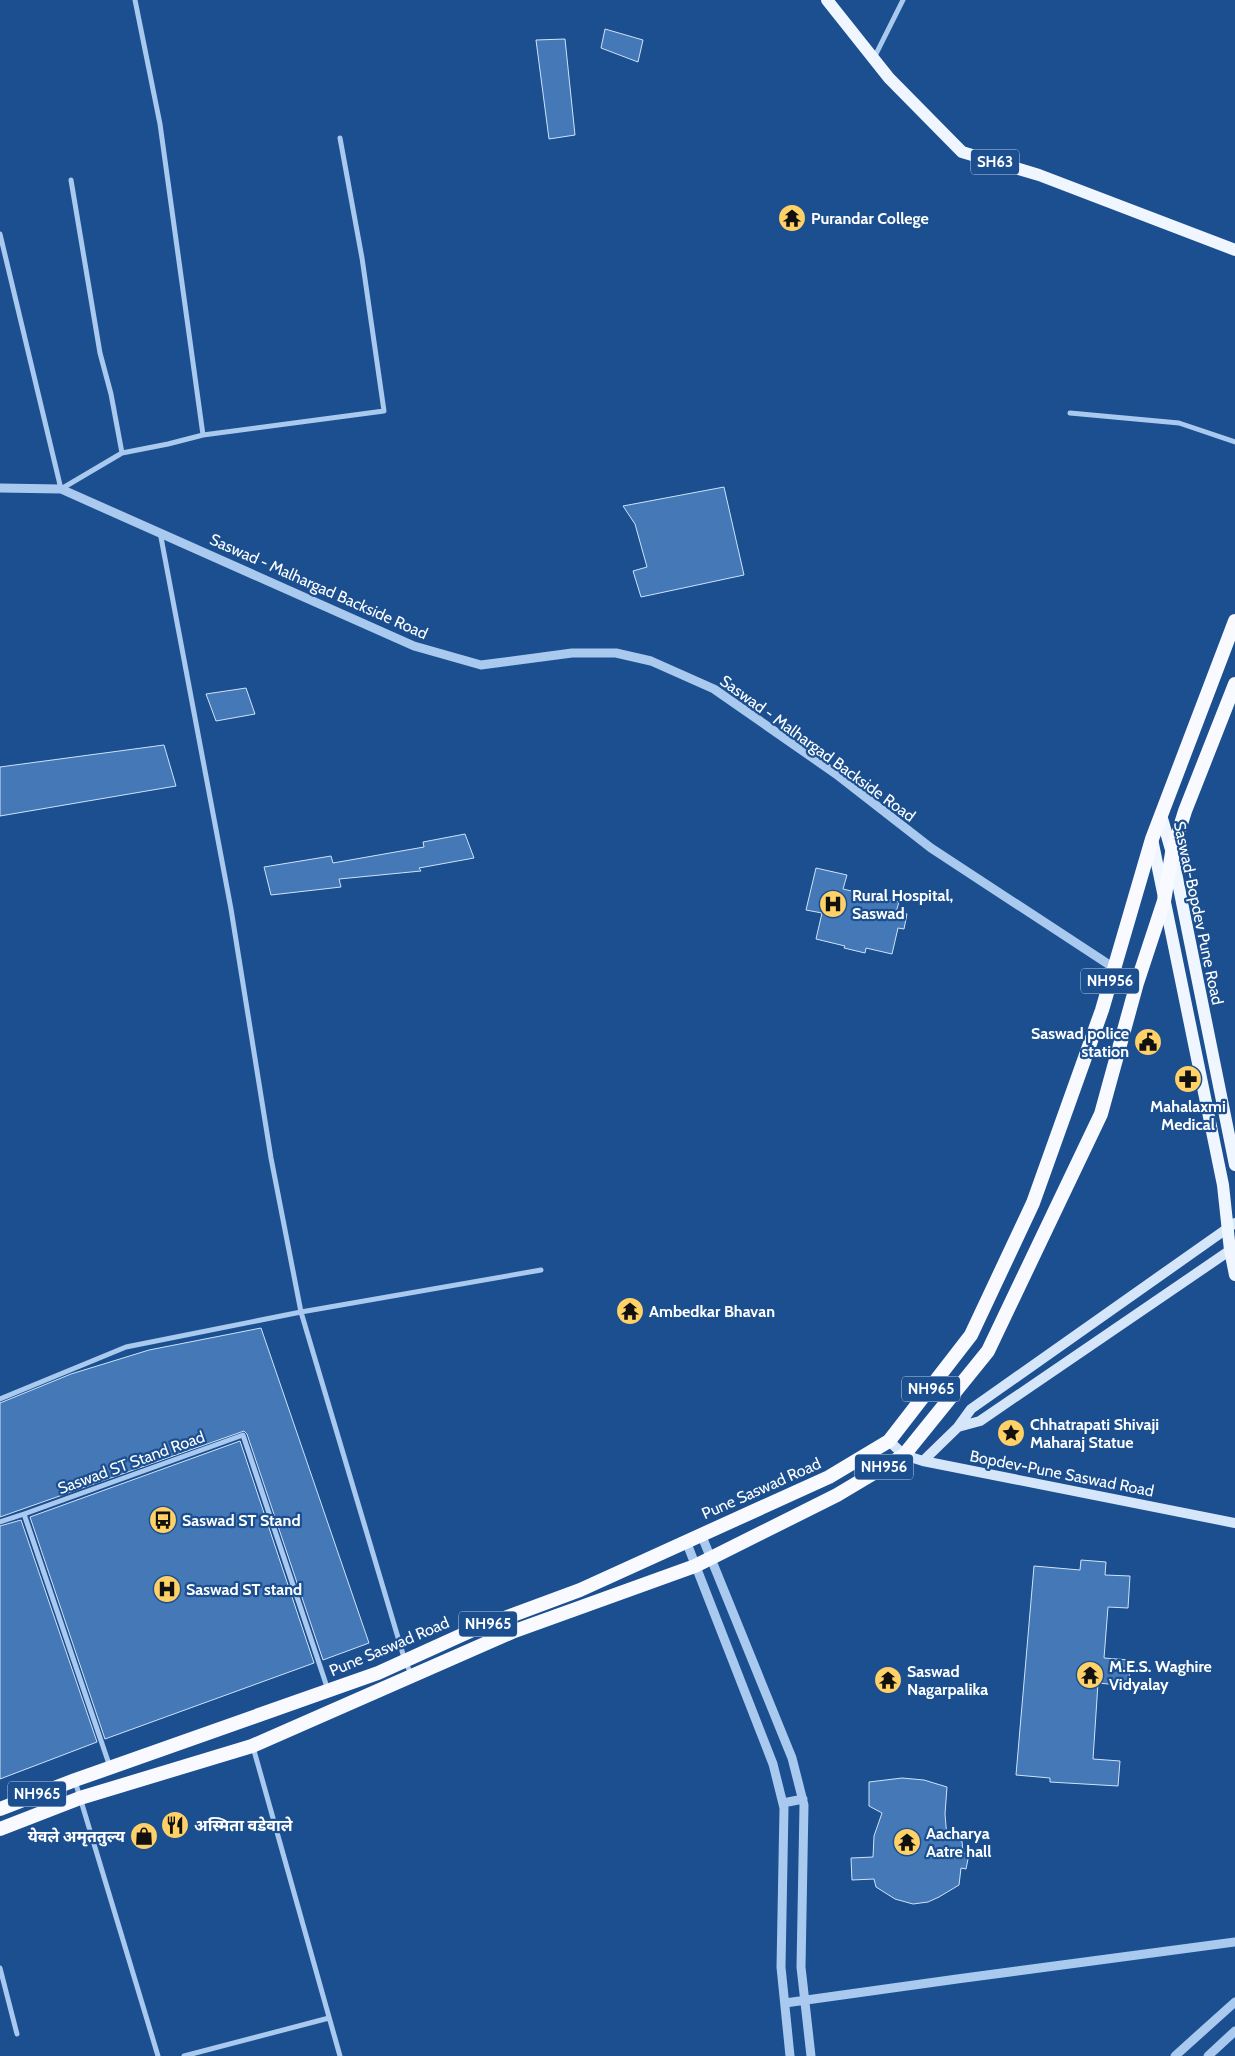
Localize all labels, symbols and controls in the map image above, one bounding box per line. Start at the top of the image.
road number: SH63 [971,150,1019,174]
temple icon: Purandar College [777,203,807,233]
place label: Purandar College [811,209,929,228]
street label: Saswad - Malhargad Backside Road [207,530,431,643]
street label: Saswad - Malhargad Backside Road [716,671,919,826]
street label: Saswad-Bopdev Pune Road [1170,820,1227,1007]
place label: Rural Hospital, Saswad [852,886,953,923]
hospital icon: Rural Hospital, Saswad [818,889,848,919]
road number: NH956 [1081,968,1139,994]
place label: Saswad police station [1031,1024,1129,1061]
public building icon: Saswad police station [1133,1027,1163,1057]
pharmacy icon: Mahalaxmi Medical [1173,1064,1203,1094]
place label: Mahalaxmi Medical [1150,1097,1226,1134]
temple icon: Ambedkar Bhavan [615,1296,645,1326]
place label: Ambedkar Bhavan [649,1302,775,1321]
road number: NH965 [902,1376,960,1402]
place label: Chhatrapati Shivaji Maharaj Statue [1030,1415,1159,1452]
place icon: Chhatrapati Shivaji Maharaj Statue [996,1418,1026,1448]
street label: Saswad ST Stand Road [55,1427,207,1498]
street label: Bopdev-Pune Saswad Road [968,1446,1156,1501]
street label: Pune Saswad Road [699,1454,824,1523]
road number: NH956 [855,1454,913,1480]
bus stop icon: Saswad ST Stand [148,1505,178,1535]
place label: Saswad ST Stand [182,1511,301,1530]
hospital icon: Saswad ST stand [152,1574,182,1604]
place label: Saswad ST stand [186,1580,302,1599]
road number: NH965 [459,1612,517,1636]
street label: Pune Saswad Road [326,1613,452,1680]
place label: M.E.S. Waghire Vidyalay [1109,1657,1212,1694]
temple icon: M.E.S. Waghire Vidyalay [1075,1660,1105,1690]
place label: Saswad Nagarpalika [907,1662,988,1699]
temple icon: Saswad Nagarpalika [873,1665,903,1695]
road number: NH965 [8,1782,66,1806]
restaurant icon: अस्मिता वडेवाले [160,1810,190,1840]
place label: अस्मिता वडेवाले [194,1816,294,1835]
shop icon: येवले अमृततुल्य [129,1821,159,1851]
place label: Aacharya Aatre hall [926,1824,992,1861]
place label: येवले अमृततुल्य [28,1827,126,1847]
temple icon: Aacharya Aatre hall [892,1827,922,1857]

